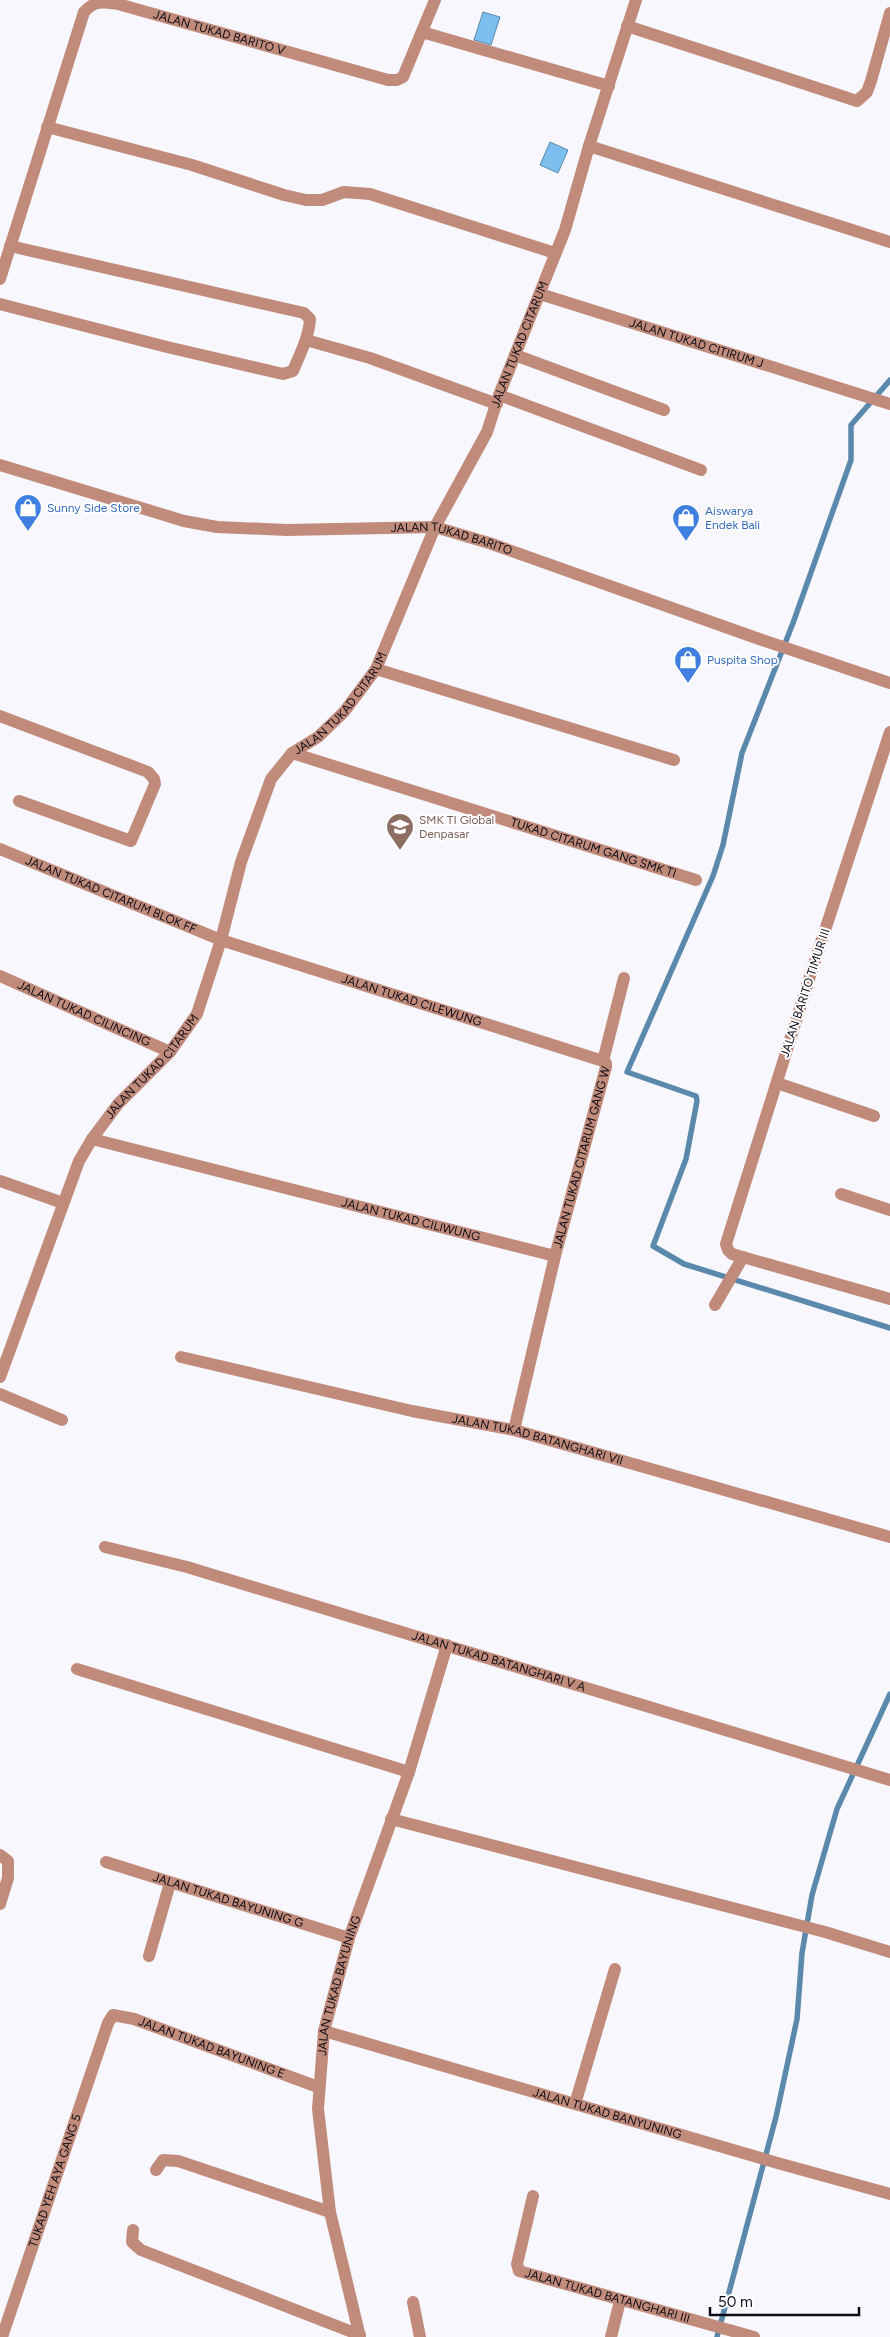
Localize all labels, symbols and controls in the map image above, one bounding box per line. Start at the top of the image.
street label: JALAN TUKAD BARITO V [152,7,287,58]
street label: JALAN TUKAD CITARUM [488,279,551,409]
street label: JALAN TUKAD CITIRUM J [628,316,765,371]
shop icon: Sunny Side Store [13,493,43,532]
place label: Sunny Side Store [47,501,140,515]
shop icon: Aiswarya Endek Bali [671,503,701,542]
place label: Aiswarya Endek Bali [705,504,760,532]
street label: JALAN TUKAD BARITO [390,520,514,558]
shop icon: Puspita Shop [673,645,703,684]
street label: JALAN TUKAD CITARUM [291,650,389,757]
place label: Puspita Shop [707,653,778,667]
school or university icon: SMK TI Global Denpasar [385,812,415,851]
place label: SMK TI Global Denpasar [419,813,494,841]
street label: TUKAD CITARUM GANG SMK TI [509,815,678,880]
street label: JALAN TUKAD CITARUM BLOK FF [23,853,199,936]
street label: JALAN BARITO TIMUR III [778,927,832,1059]
street label: JALAN TUKAD CILEWUNG [340,972,484,1029]
street label: JALAN TUKAD CILINCING [15,978,152,1049]
street label: JALAN TUKAD CITARUM [103,1012,202,1121]
street label: JALAN TUKAD CITARUM GANG W [550,1064,613,1250]
street label: JALAN TUKAD CILIWUNG [340,1195,482,1244]
street label: JALAN TUKAD BATANGHARI VII [451,1412,625,1468]
street label: JALAN TUKAD BATANGHARI V A [410,1629,587,1694]
street label: JALAN TUKAD BAYUNING G [151,1870,305,1930]
street label: JALAN TUKAD BAYUNING [315,1913,364,2056]
street label: JALAN TUKAD BAYUNING E [137,2014,287,2081]
street label: JALAN TUKAD BANYUNING [531,2085,683,2142]
street label: TUKAD YEH AYA GANG 5 [26,2112,84,2249]
street label: JALAN TUKAD BATANGHARI III [523,2266,692,2326]
scale bar [710,2284,859,2316]
text: 50 m [718,2293,753,2311]

